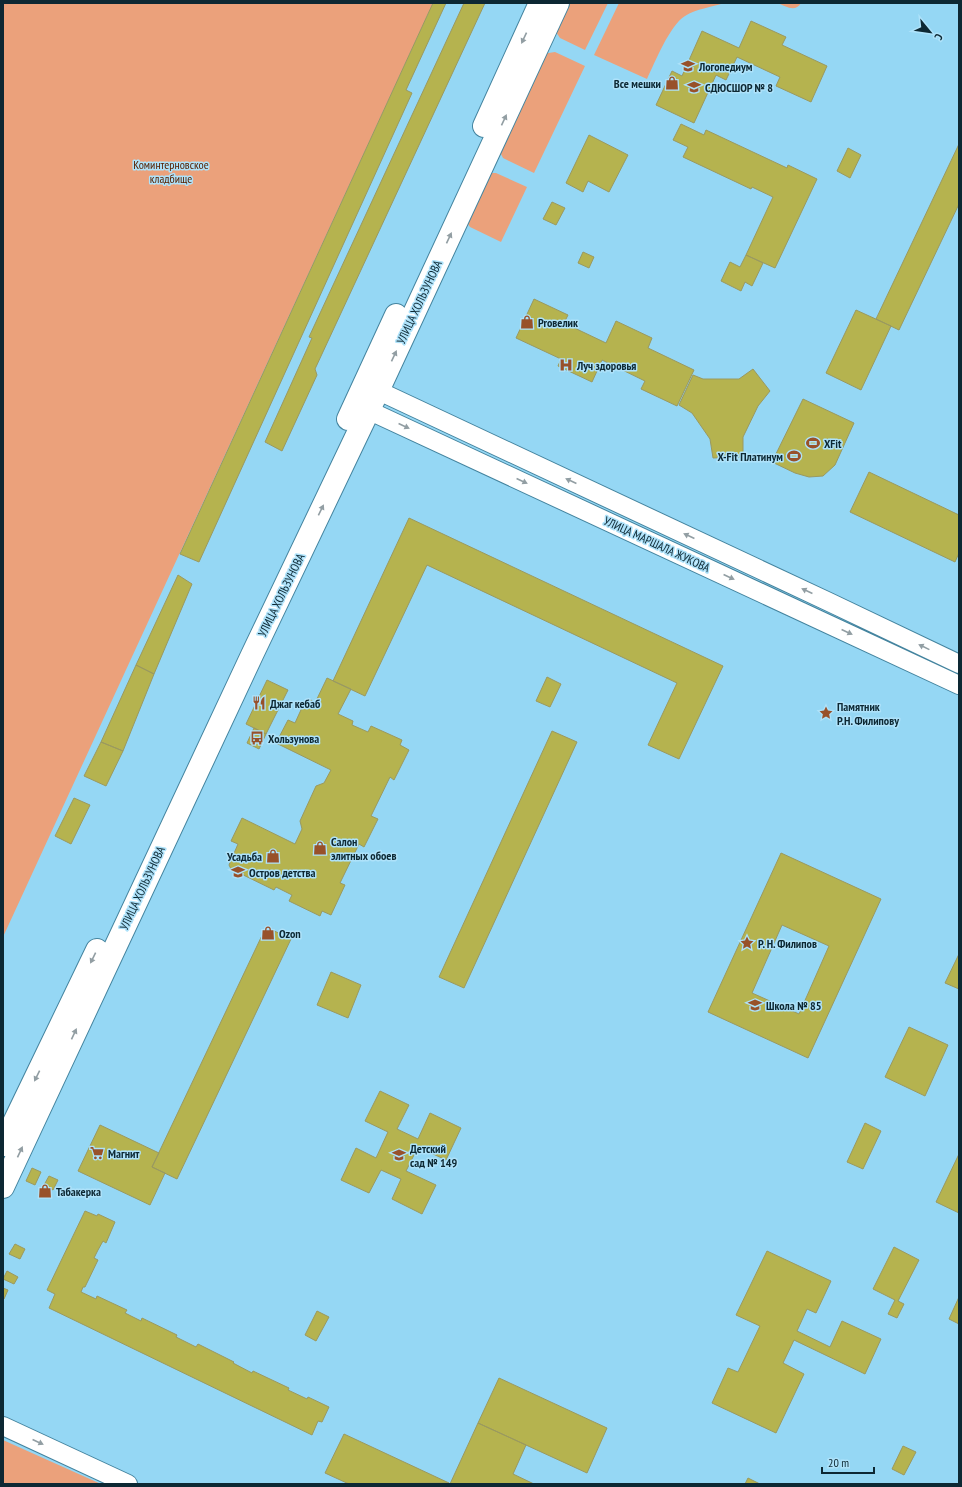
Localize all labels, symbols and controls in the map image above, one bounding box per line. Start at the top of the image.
north arrow [910,12,950,52]
text: С [931,31,946,42]
one-way arrow [521,33,527,44]
school or university icon: Логопедиум [680,58,696,74]
place label: Логопедиум [698,59,753,74]
shop icon: Все мешки [664,75,680,91]
place label: Все мешки [614,76,661,91]
school or university icon: СДЮСШОР № 8 [686,79,702,95]
place label: СДЮСШОР № 8 [705,80,773,95]
one-way arrow [501,114,507,126]
park label: Коминтерновское кладбище [133,157,209,186]
one-way arrow [446,232,452,243]
street label: УЛИЦА ХОЛЬЗУНОВА [393,257,445,346]
shop icon: Proвелик [519,314,535,330]
place label: Proвелик [538,315,578,330]
one-way arrow [391,350,397,361]
hospital icon: Луч здоровья [558,357,574,373]
place label: Луч здоровья [576,358,636,373]
one-way arrow [398,423,410,430]
sports icon: XFit [805,435,821,451]
place label: XFit [824,436,842,451]
sports icon: X-Fit Платинум [786,448,802,464]
place label: X-Fit Платинум [717,449,783,464]
one-way arrow [516,478,528,484]
one-way arrow [565,478,577,484]
one-way arrow [318,504,324,515]
street label: УЛИЦА МАРШАЛА ЖУКОВА [601,513,713,575]
one-way arrow [683,533,695,539]
street label: УЛИЦА ХОЛЬЗУНОВА [254,551,308,639]
one-way arrow [723,574,734,580]
one-way arrow [801,588,812,594]
one-way arrow [841,629,852,635]
one-way arrow [918,644,930,650]
restaurant icon: Джаг кебаб [251,695,267,711]
place label: Джаг кебаб [270,696,321,711]
place label: Памятник Р.Н. Филипову [837,699,899,728]
place icon: Памятник Р.Н. Филипову [818,705,834,721]
bus stop icon: Хользунова [249,730,265,746]
place label: Хользунова [268,731,319,746]
place label: Салон элитных обоев [331,834,397,863]
shop icon: Салон элитных обоев [312,840,328,856]
street label: УЛИЦА ХОЛЬЗУНОВА [116,843,168,932]
shop icon: Усадьба [265,848,281,864]
place label: Усадьба [226,849,262,864]
school or university icon: Остров детства [230,864,246,880]
place label: Остров детства [249,865,315,880]
shop icon: Ozon [260,925,276,941]
place label: Ozon [279,926,301,941]
place icon: Р. Н. Филипов [739,935,755,951]
place label: Р. Н. Филипов [758,936,817,951]
one-way arrow [90,953,96,964]
school or university icon: Школа № 85 [747,997,763,1013]
place label: Школа № 85 [766,998,821,1013]
one-way arrow [72,1027,78,1039]
one-way arrow [33,1070,40,1081]
place label: Детский сад № 149 [410,1141,458,1170]
supermarket icon: Магнит [89,1145,105,1161]
one-way arrow [17,1146,23,1157]
place label: Магнит [108,1146,140,1161]
school or university icon: Детский сад № 149 [391,1147,407,1163]
shop icon: Табакерка [37,1183,53,1199]
place label: Табакерка [56,1184,101,1199]
one-way arrow [33,1439,44,1445]
scale bar [822,1449,874,1475]
text: 20 m [828,1455,849,1470]

